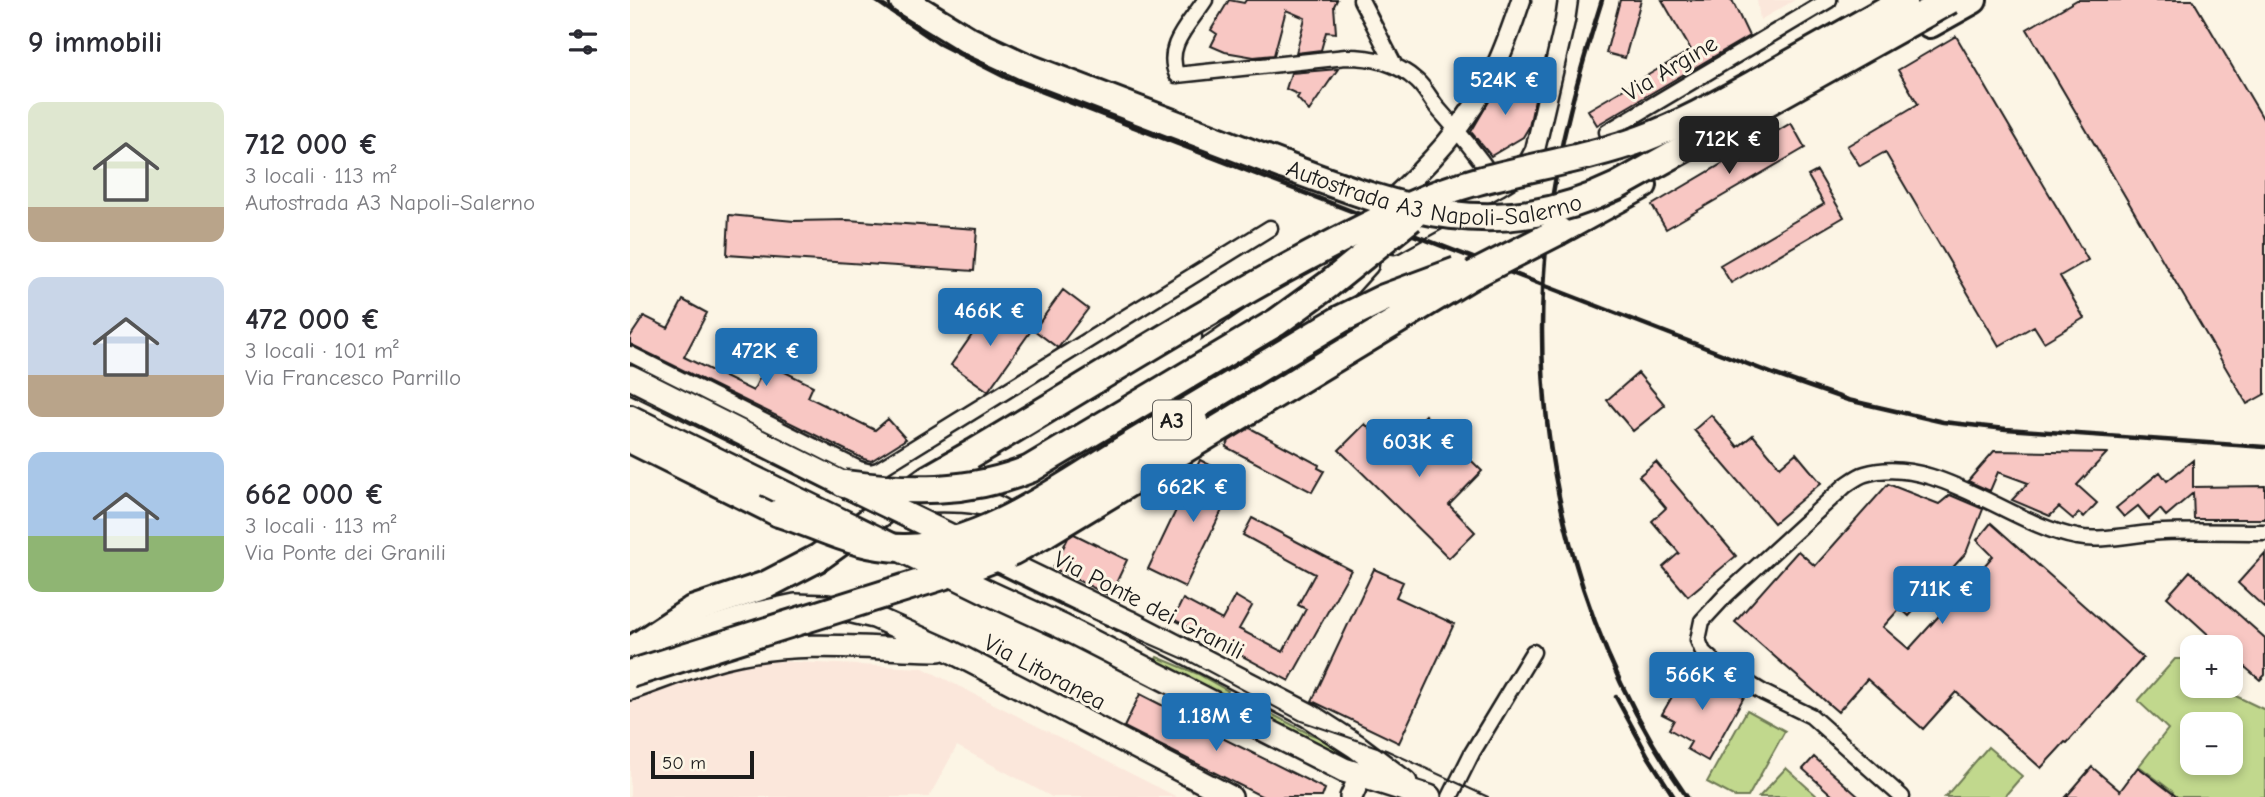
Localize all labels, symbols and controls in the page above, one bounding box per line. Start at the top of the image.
icon: filters [564,23,602,61]
text: 9 immobili [28,25,162,60]
street label: Via Argine [1618,29,1722,107]
pin: 524K € [1448,58,1562,117]
text: 524K € [1470,66,1540,93]
pin: 712K € [1672,116,1786,176]
text: 712K € [1695,125,1763,152]
text: 712 000 € [245,127,379,162]
icon: home [84,130,168,214]
street label: Autostrada A3 Napoli-Salerno [1283,154,1585,231]
text: 3 locali · 113 m² [245,162,396,189]
text: Autostrada A3 Napoli-Salerno [245,189,535,216]
pin: 466K € [933,288,1047,348]
text: 466K € [954,297,1026,324]
text: 472 000 € [245,302,381,337]
icon: home [84,305,168,389]
pin: 472K € [709,328,823,388]
text: 3 locali · 101 m² [245,337,399,364]
text: 472K € [731,337,801,364]
text: Via Francesco Parrillo [245,364,461,391]
road number: A3 [1153,400,1191,440]
pin: 603K € [1362,420,1476,479]
text: 603K € [1382,428,1456,455]
pin: 662K € [1136,464,1250,524]
text: 662K € [1157,473,1229,500]
text: 662 000 € [245,477,385,512]
icon: home [84,480,168,564]
text: 3 locali · 113 m² [245,512,396,539]
text: Via Ponte dei Granili [245,539,446,566]
street label: Via Ponte dei Granili [1049,545,1249,665]
pin: 711K € [1885,566,1999,626]
text: 711K € [1909,575,1975,602]
street label: Via Litoranea [979,628,1111,716]
map controls [2180,635,2243,775]
button: + [2180,635,2243,698]
pin: 566K € [1645,652,1759,712]
text: 566K € [1665,661,1739,688]
pin: 1.18M € [1151,694,1281,753]
text: 1.18M € [1178,702,1254,729]
button: − [2180,712,2243,775]
scale bar [651,748,754,780]
text: 50 m [662,752,706,774]

